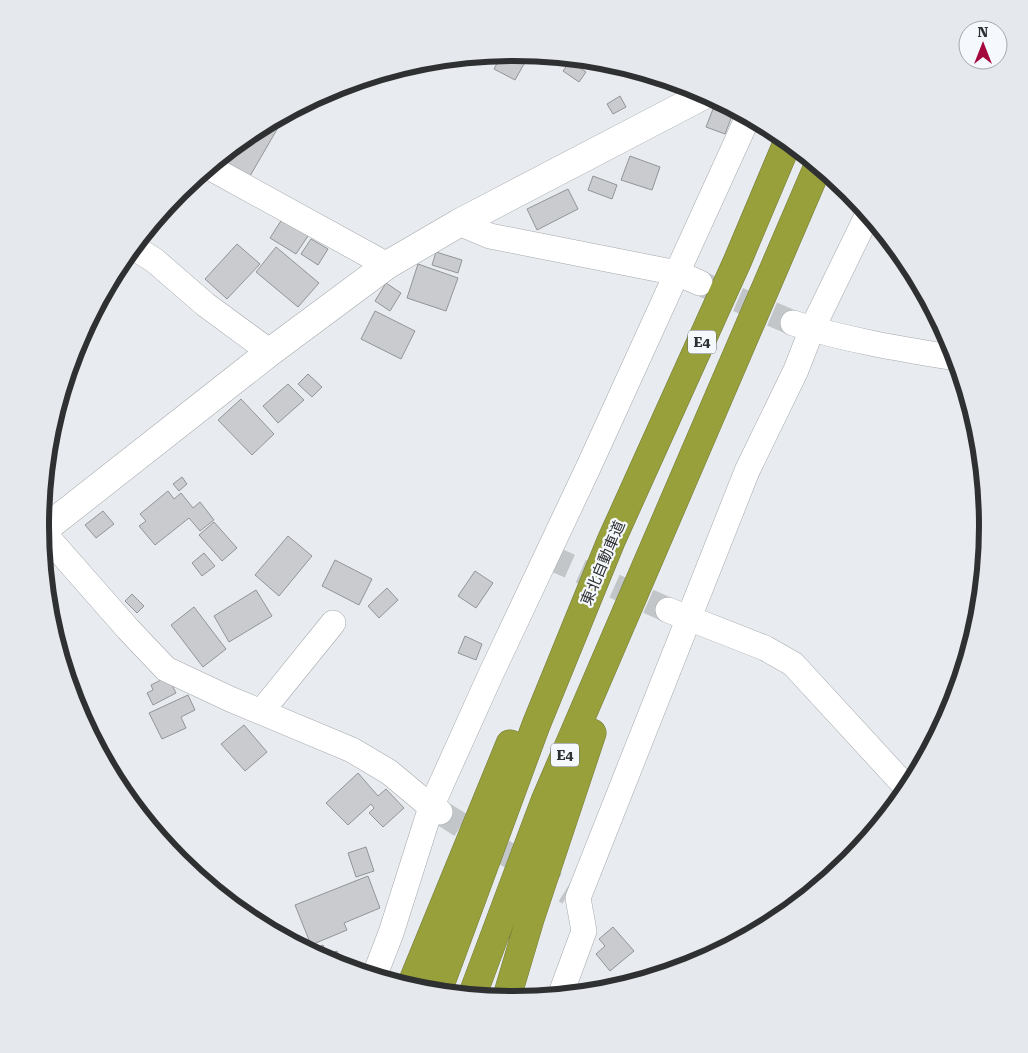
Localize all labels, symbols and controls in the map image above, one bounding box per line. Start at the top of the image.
north arrow [958,20,1008,70]
text: N [978,24,989,40]
road number: E4 [688,331,716,354]
street label: 東北自動車道 [577,518,629,608]
road number: E4 [551,744,579,766]

